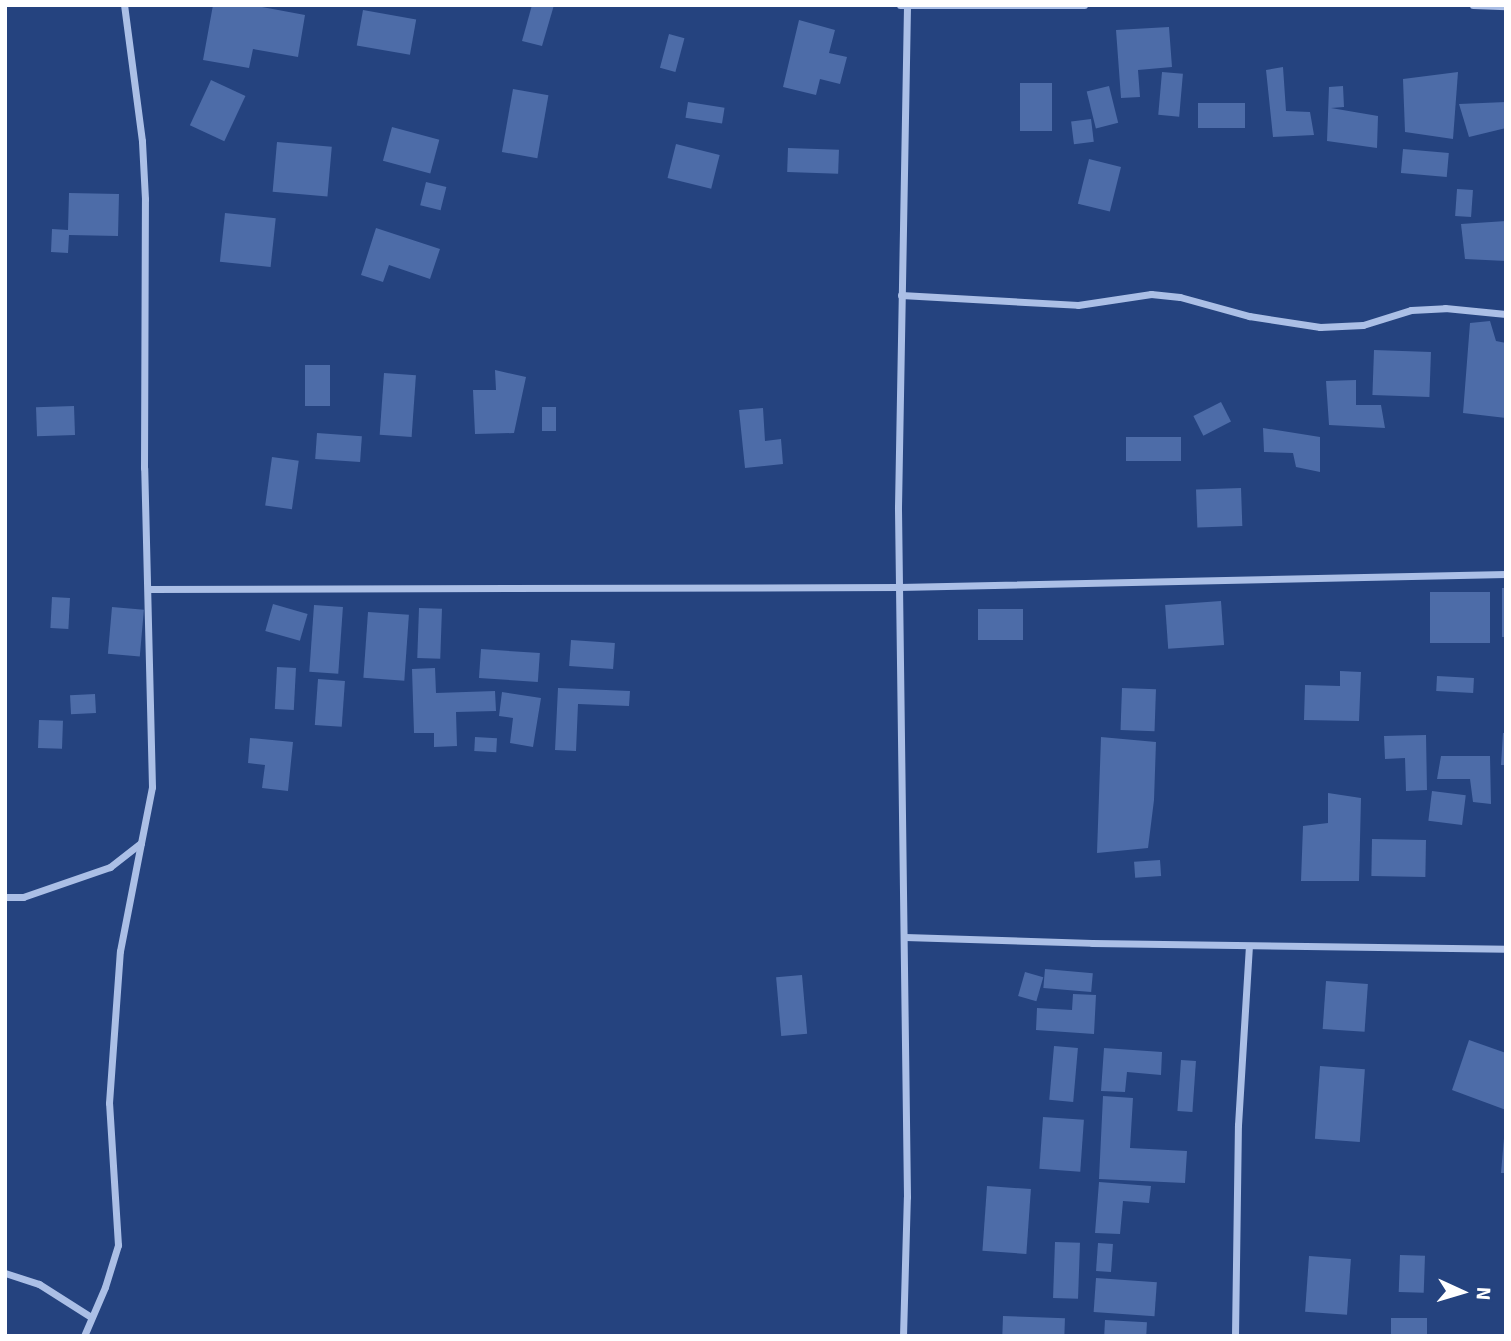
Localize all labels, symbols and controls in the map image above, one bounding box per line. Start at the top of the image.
north arrow [1427,1257,1497,1327]
text: N [1471,1286,1495,1301]

